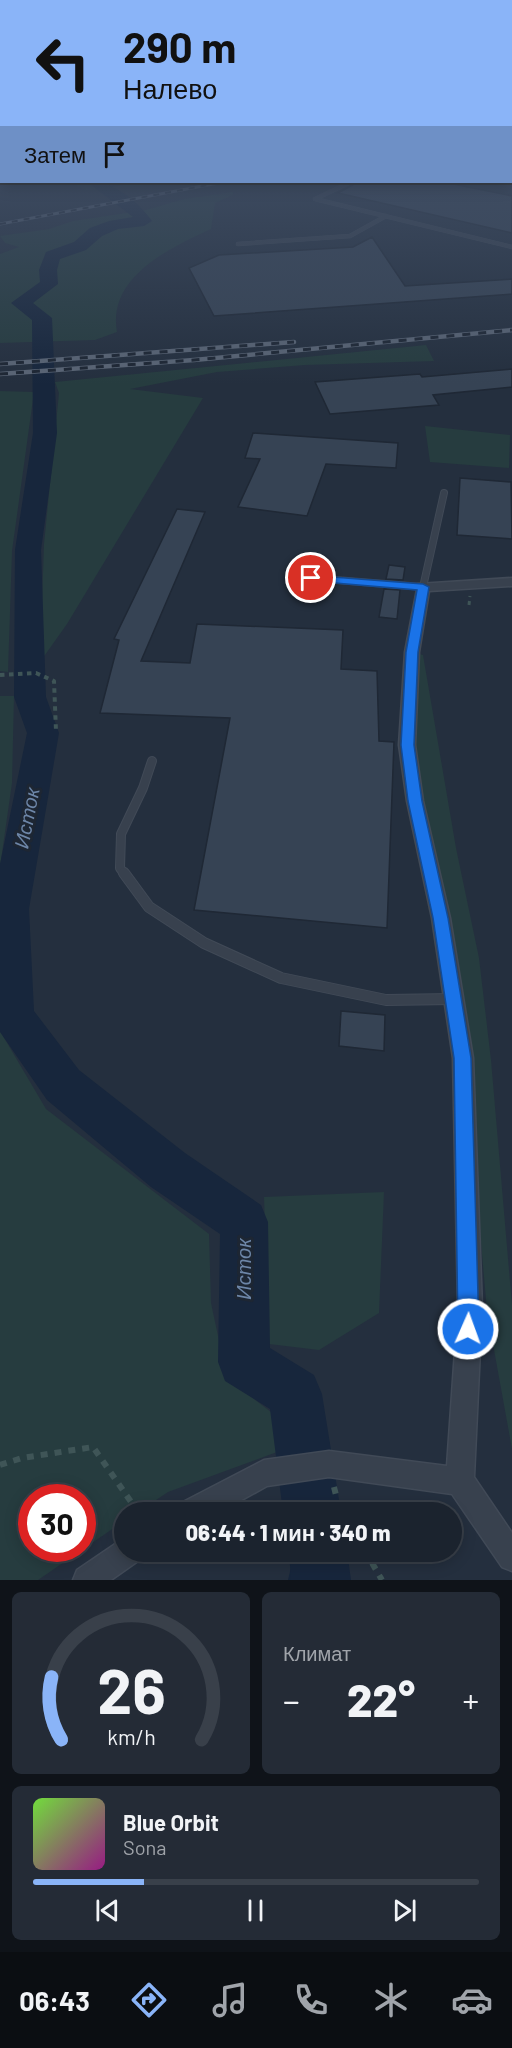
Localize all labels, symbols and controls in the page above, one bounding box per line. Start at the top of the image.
text: 290 m [123,21,236,71]
icon: left [24,24,102,102]
text: Налево [123,72,217,104]
icon: arrive [98,138,131,171]
text: Затем [24,141,86,167]
pin [285,552,336,603]
icon: arrive [294,561,327,594]
water label: Исток [8,784,44,850]
water label: Исток [231,1237,255,1300]
position arrow [436,1297,500,1361]
speed limit sign: 30 [18,1484,96,1562]
text: 06:44 · 1 мин · 340 m [185,1519,391,1545]
text: Климат [283,1641,351,1665]
text: 26 [97,1652,165,1726]
text: 22° [347,1672,415,1726]
text: − [283,1680,300,1720]
text: + [462,1680,479,1720]
text: km/h [107,1724,155,1749]
text: Blue Orbit [123,1809,219,1835]
text: Sona [123,1835,167,1859]
icon: previous [91,1894,124,1927]
icon: pause [239,1894,272,1927]
icon: next [388,1894,421,1927]
icon: directions [128,1979,170,2021]
icon: music [209,1979,251,2021]
icon: phone [290,1979,332,2021]
icon: climate [370,1979,412,2021]
icon: car [451,1979,493,2021]
text: 06:43 [19,1984,90,2016]

